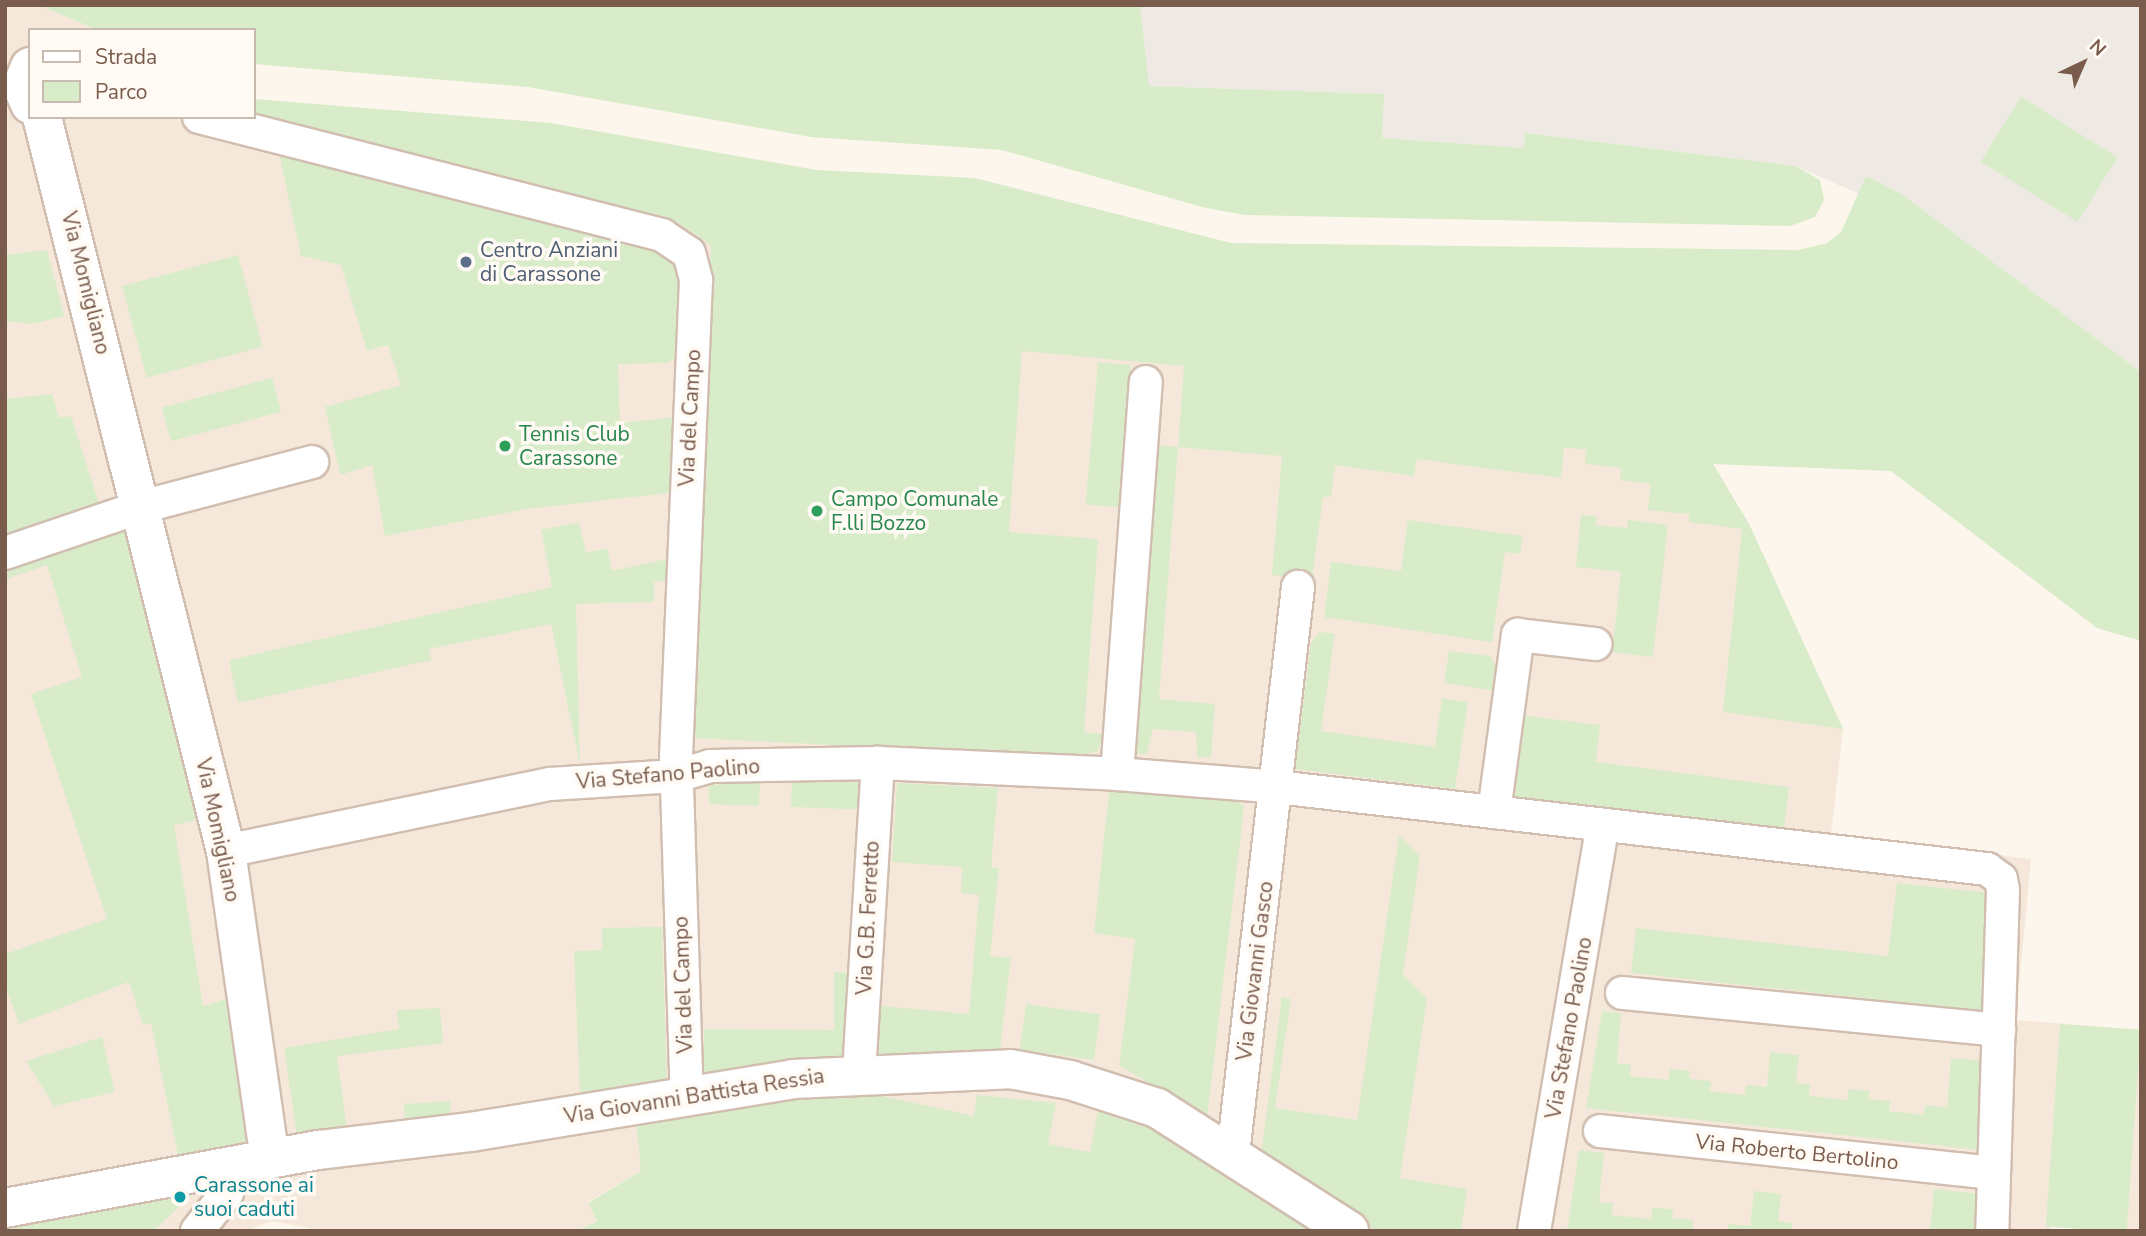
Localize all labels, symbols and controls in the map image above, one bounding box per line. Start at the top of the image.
legend [28,28,256,119]
north arrow [2048,28,2118,98]
text: N [2083,34,2112,62]
text: Strada [95,43,157,71]
text: Parco [95,78,148,106]
street label: Via Momigliano [56,209,116,357]
place label: Centro Anziani di Carassone [480,237,618,287]
marker: Centro Anziani di Carassone [458,254,474,270]
street label: Via del Campo [674,349,706,487]
place label: Tennis Club Carassone [519,421,630,471]
marker: Tennis Club Carassone [497,438,513,454]
place label: Campo Comunale F.lli Bozzo [831,486,998,536]
marker: Campo Comunale F.lli Bozzo [809,503,825,519]
street label: Via Stefano Paolino [575,753,761,795]
street label: Via Momigliano [190,756,246,904]
street label: Via G.B. Ferretto [851,840,885,996]
street label: Via Giovanni Gasco [1231,880,1279,1062]
street label: Via del Campo [668,916,698,1054]
street label: Via Stefano Paolino [1541,935,1597,1121]
street label: Via Giovanni Battista Ressia [562,1063,826,1129]
street label: Via Roberto Bertolino [1694,1129,1900,1175]
place label: Carassone ai suoi caduti [194,1172,314,1222]
marker: Carassone ai suoi caduti [172,1189,188,1205]

